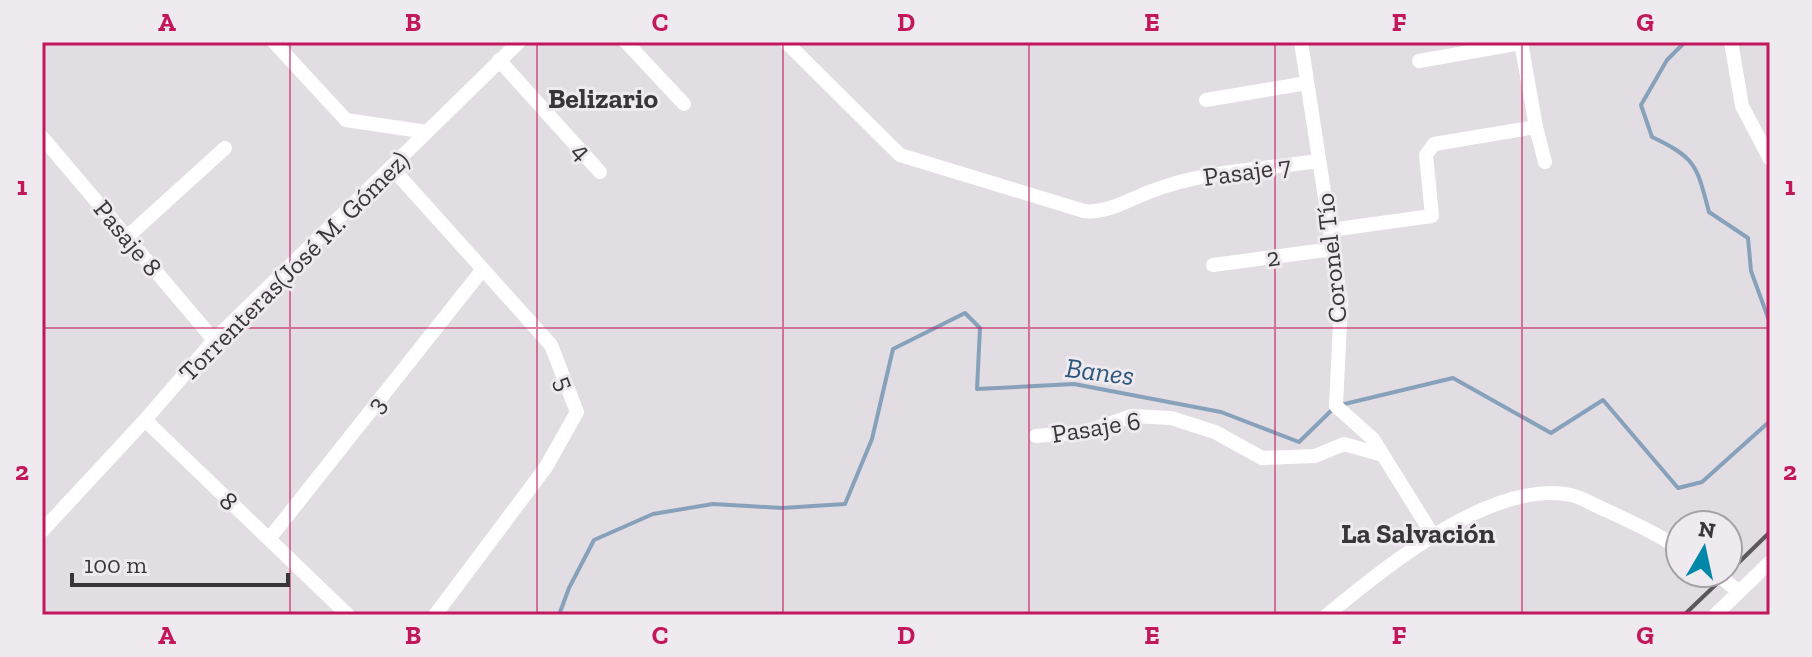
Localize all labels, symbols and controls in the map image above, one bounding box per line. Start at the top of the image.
text: A [158,6,176,38]
text: B [405,6,421,38]
text: C [652,6,668,38]
text: D [897,6,915,38]
text: E [1144,6,1160,38]
text: F [1392,6,1407,38]
text: G [1636,6,1654,38]
district label: Belizario [548,82,658,115]
street label: 4 [565,135,599,167]
street label: Torrenteras(José M. Gómez) [172,144,416,388]
street label: Pasaje 7 [1201,149,1293,193]
text: 1 [17,170,28,202]
text: 1 [1785,170,1796,202]
street label: Coronel Tío [1308,191,1354,325]
street label: Pasaje 8 [87,193,169,283]
street label: 2 [1264,240,1282,274]
water label: Banes [1064,351,1136,392]
street label: 5 [548,371,582,395]
street label: 3 [359,389,393,419]
street label: Pasaje 6 [1049,404,1143,450]
text: 2 [15,455,29,487]
text: 2 [1783,455,1797,487]
street label: 8 [213,485,245,517]
north arrow [1664,509,1744,589]
text: N [1697,515,1718,544]
district label: La Salvación [1341,517,1495,550]
scale bar [72,537,288,587]
text: 100 m [84,550,147,579]
text: A [158,619,176,651]
text: B [405,619,421,651]
text: C [652,619,668,651]
text: D [897,619,915,651]
text: E [1144,619,1160,651]
text: F [1392,619,1407,651]
text: G [1636,619,1654,651]

